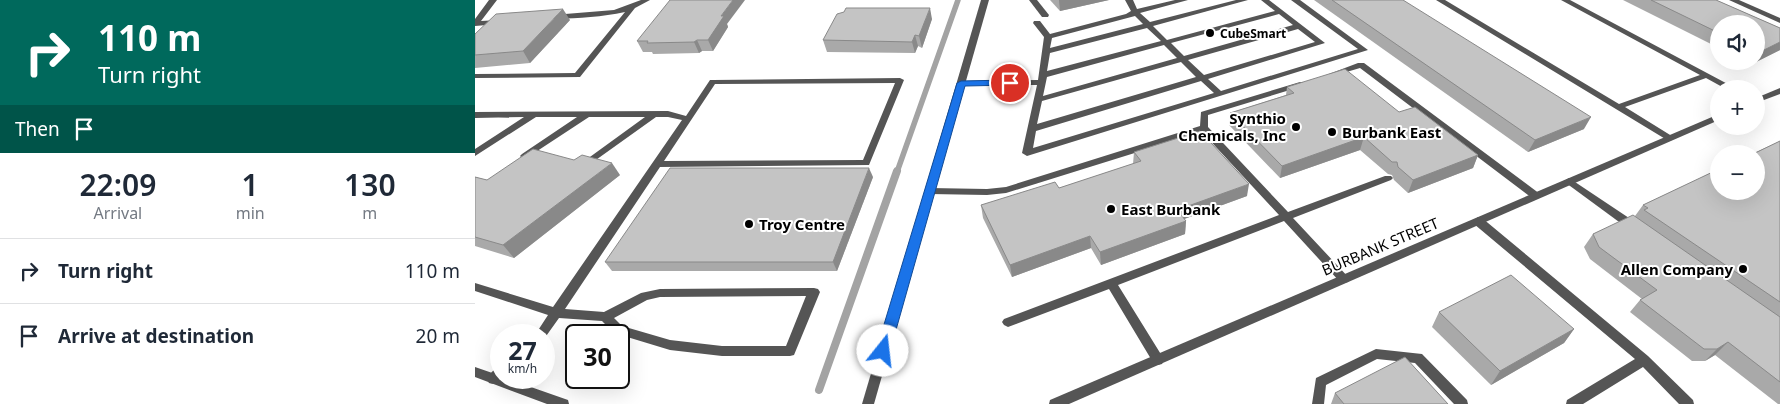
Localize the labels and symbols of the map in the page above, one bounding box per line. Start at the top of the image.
place label: CubeSmart [1220,25,1286,42]
marker: CubeSmart [1204,27,1216,39]
pin [989,62,1031,104]
place label: Synthio Chemicals, Inc [1178,108,1286,145]
marker: Synthio Chemicals, Inc [1290,121,1302,133]
place label: Burbank East [1342,122,1442,142]
marker: Burbank East [1326,126,1338,138]
place label: East Burbank [1121,199,1221,219]
marker: East Burbank [1105,203,1117,215]
street label: BURBANK STREET [1319,212,1442,280]
place label: Troy Centre [759,214,845,234]
marker: Troy Centre [743,218,755,230]
place label: Allen Company [1621,259,1733,279]
marker: Allen Company [1737,263,1749,275]
speed limit sign: 30 [565,324,630,389]
position arrow [856,324,908,376]

